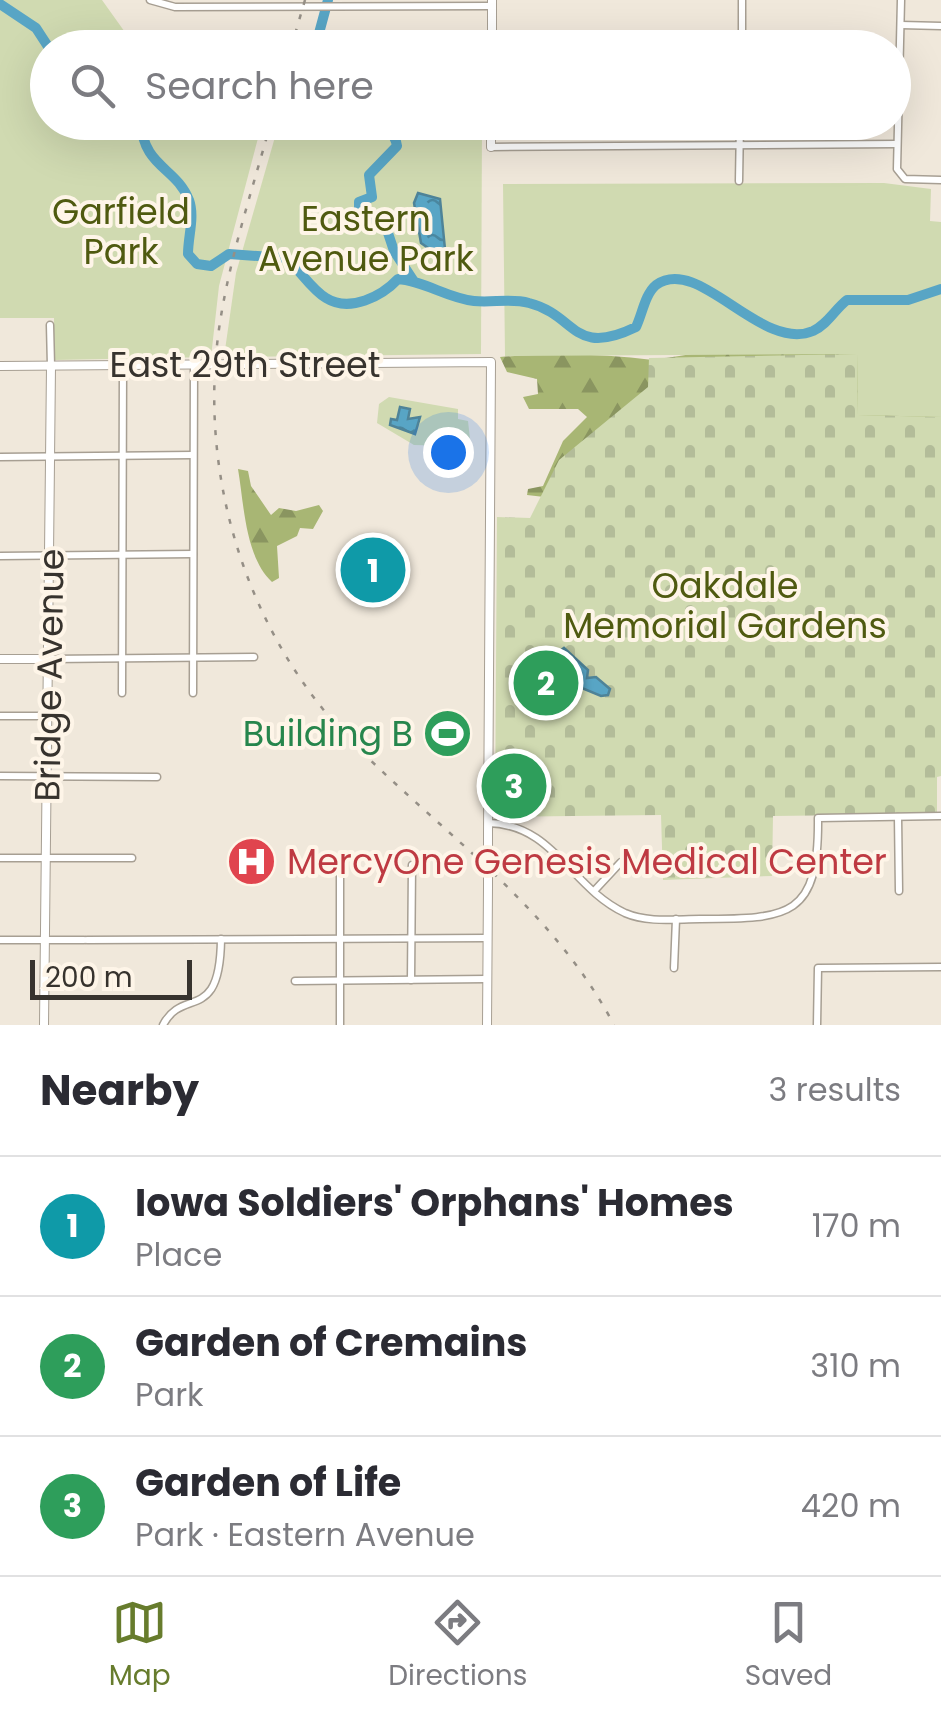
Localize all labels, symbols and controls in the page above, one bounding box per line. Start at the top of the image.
search box [30,30,911,140]
icon: search [65,58,120,113]
text: Search here [145,59,374,112]
park label: Garfield Park [52,187,190,276]
park label: Eastern Avenue Park [258,194,474,283]
street label: East 29th Street [109,340,381,389]
your location [423,427,474,478]
pin: 1 [340,532,406,608]
street label: Bridge Avenue [22,548,76,802]
park label: Oakdale Memorial Gardens [563,561,887,650]
pin: 2 [514,646,578,720]
sports icon: Building B [422,707,474,759]
place label: Building B [243,709,413,758]
pin: 3 [482,748,546,824]
hospital icon: MercyOne Genesis Medical Center [226,835,278,887]
place label: MercyOne Genesis Medical Center [287,837,887,886]
scale bar [30,955,192,1000]
text: 200 m [45,958,133,997]
text: Nearby [40,1061,199,1120]
text: 3 results [768,1067,901,1112]
text: Iowa Soldiers' Orphans' Homes [135,1176,734,1229]
text: 1 [66,1203,79,1248]
text: 170 m [812,1203,901,1248]
text: Place [135,1232,222,1277]
text: Garden of Cremains [135,1316,528,1369]
text: 2 [63,1343,82,1388]
text: 310 m [810,1343,901,1388]
text: Park [135,1372,204,1417]
text: Garden of Life [135,1456,401,1509]
text: 3 [63,1483,82,1528]
text: 420 m [801,1483,901,1528]
text: Park · Eastern Avenue [135,1512,475,1557]
tab: Map [109,1595,171,1697]
tab: Directions [388,1595,527,1697]
tab: Saved [745,1595,832,1697]

